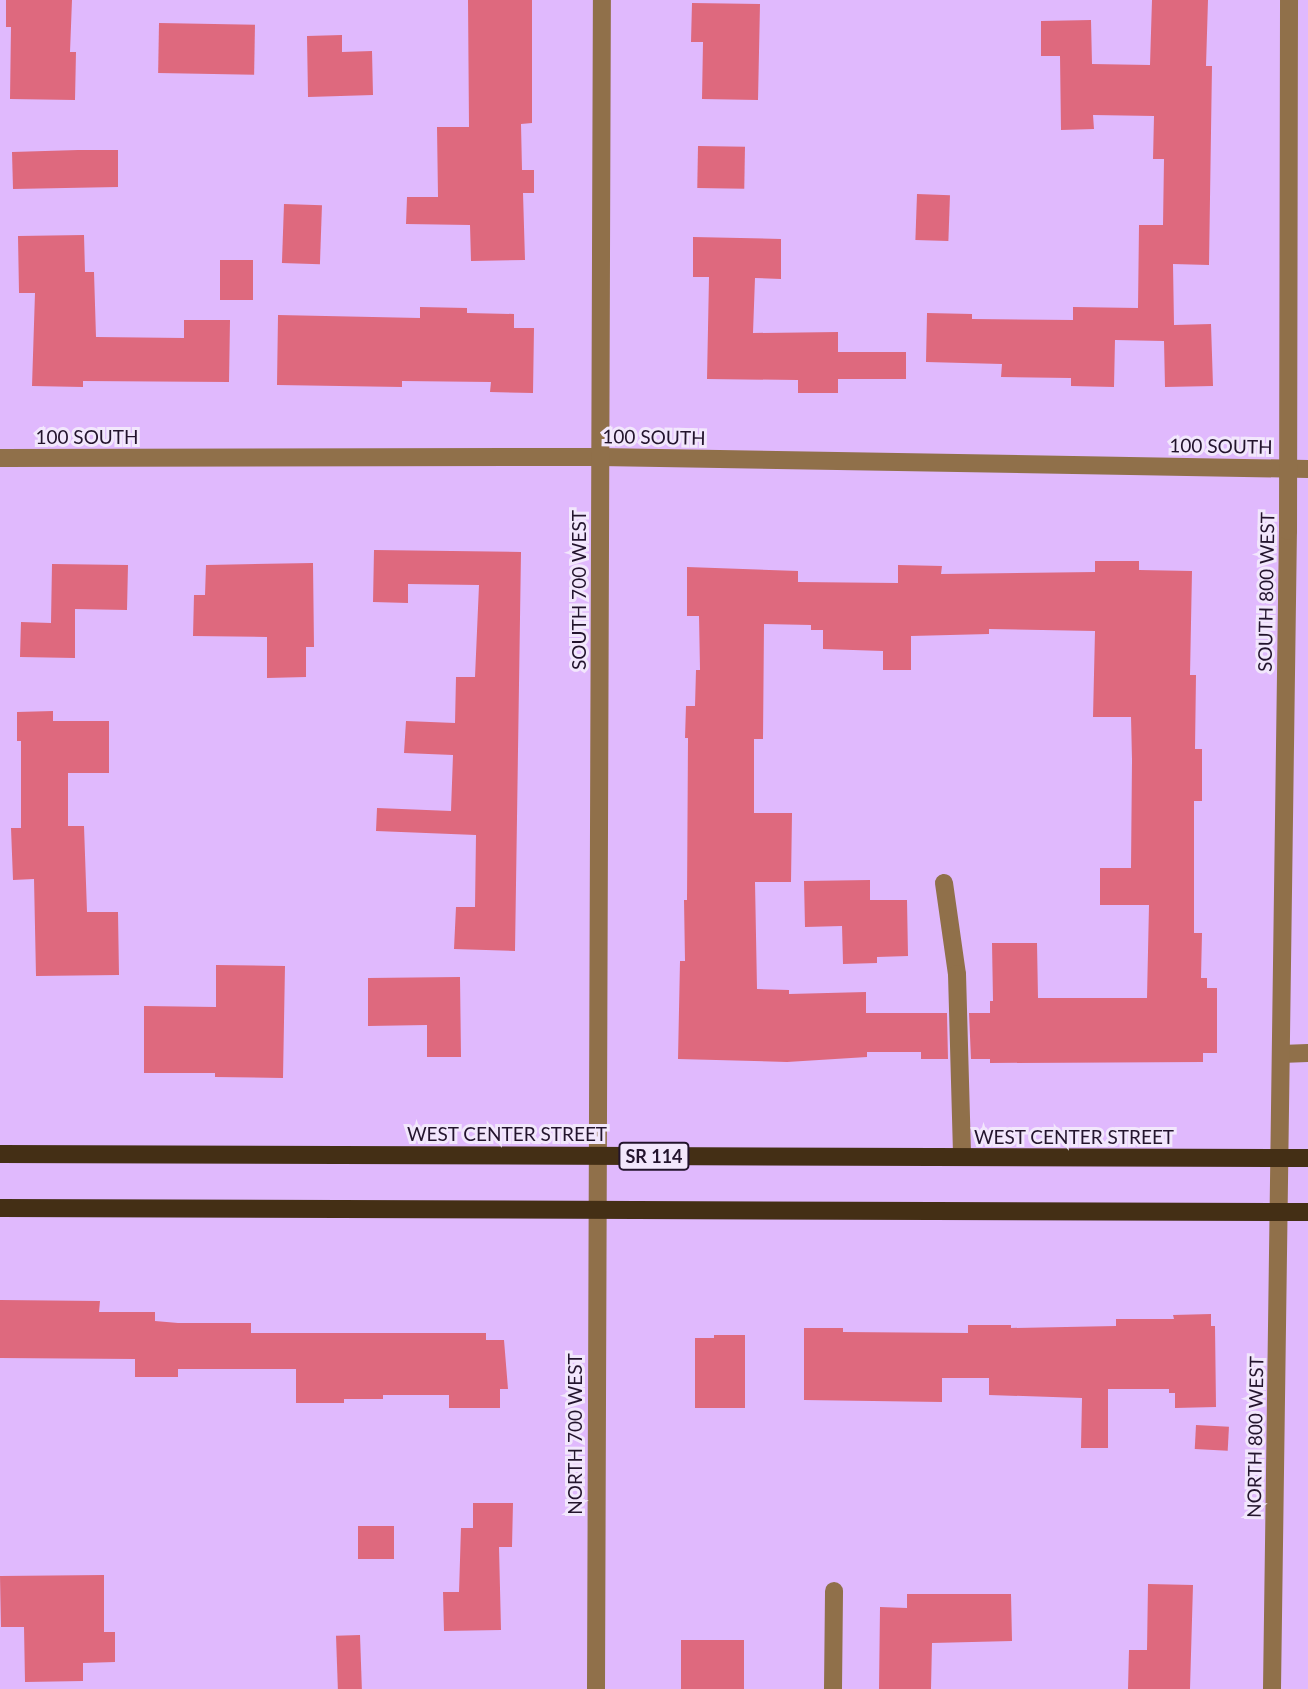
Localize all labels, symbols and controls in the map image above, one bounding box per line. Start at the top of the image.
street label: 100 SOUTH [602,425,706,449]
street label: 100 SOUTH [35,426,139,448]
street label: 100 SOUTH [1169,434,1273,458]
street label: SOUTH 700 WEST [568,510,590,670]
street label: SOUTH 800 WEST [1253,512,1279,672]
street label: WEST CENTER STREET [407,1123,607,1145]
street label: WEST CENTER STREET [974,1126,1174,1148]
road number: SR 114 [617,1142,691,1170]
street label: NORTH 700 WEST [564,1353,586,1515]
street label: NORTH 800 WEST [1242,1356,1268,1518]

